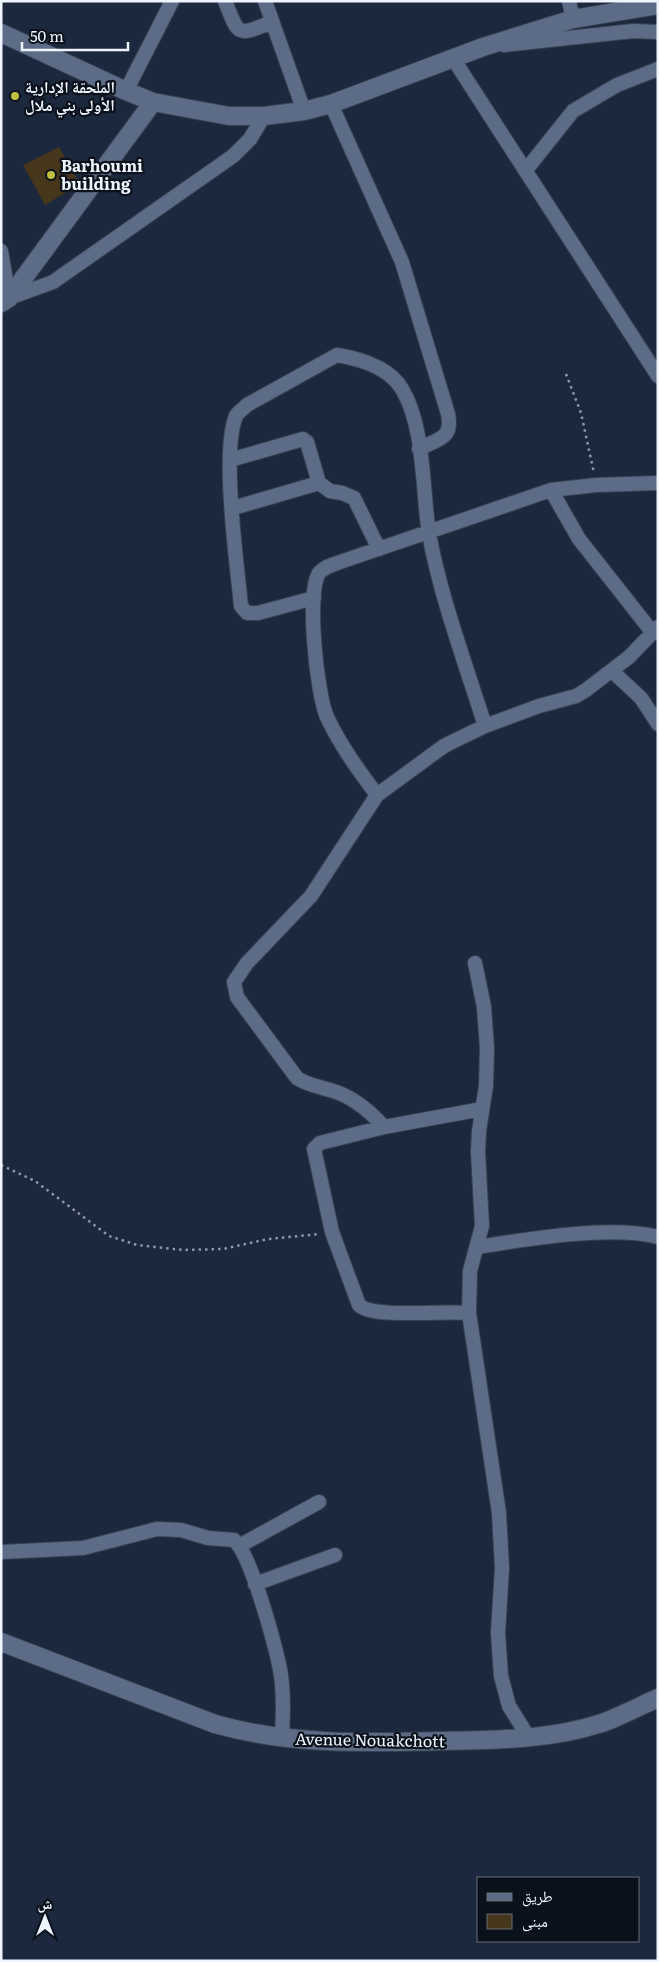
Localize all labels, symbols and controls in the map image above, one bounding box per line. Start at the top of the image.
scale bar [22,20,129,52]
text: 50 m [30,24,64,47]
place label: الملحقة الإدارية الأولى بني ملال [25,74,115,118]
marker: الملحقة الإدارية الأولى بني ملال [9,90,21,102]
place label: Barhoumi building [61,153,143,195]
marker: Barhoumi building [45,169,57,181]
street label: Avenue Nouakchott [295,1726,446,1752]
legend [477,1877,639,1942]
text: طريق [522,1884,553,1907]
north arrow [20,1892,70,1942]
text: ش [38,1893,53,1913]
text: مبنى [522,1909,548,1932]

